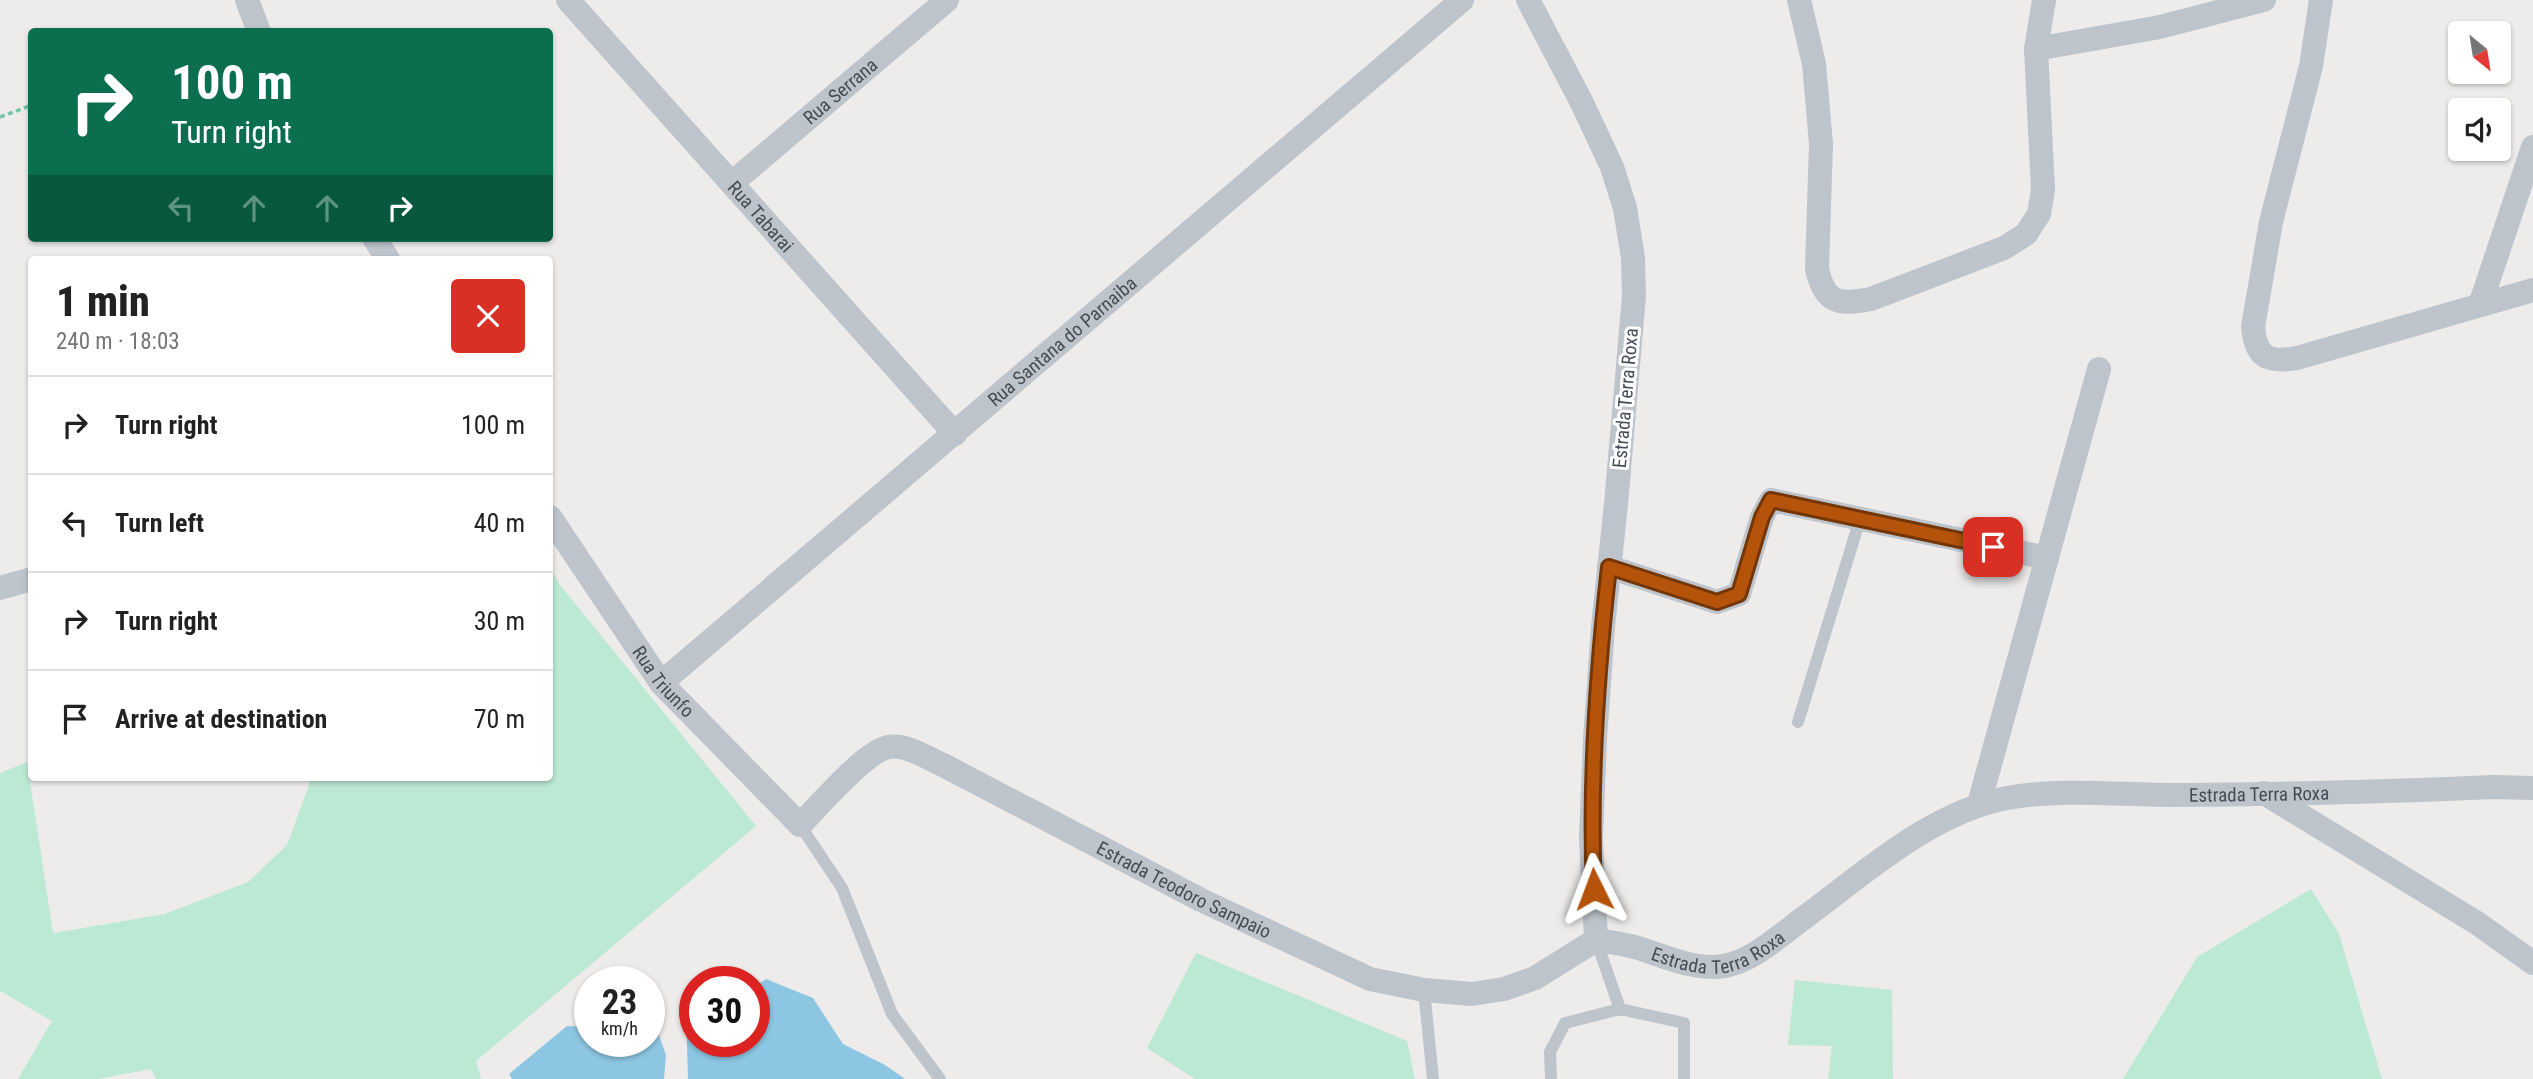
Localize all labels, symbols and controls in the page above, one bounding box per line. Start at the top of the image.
north arrow [2448,21,2511,84]
map controls [2448,21,2511,161]
street label: Rua Serrana [799,53,882,129]
text: 100 m [171,54,293,111]
icon: right [56,56,147,147]
button: sound [2448,98,2511,161]
text: Turn right [171,113,292,151]
street label: Rua Tabarai [723,176,798,257]
icon: left [162,189,200,227]
icon: ahead [235,189,273,227]
icon: ahead [308,189,346,227]
icon: right [381,189,419,227]
street label: Rua Santana do Parnaiba [983,272,1141,411]
text: 1 min [56,277,150,326]
button: close [451,279,525,353]
street label: Estrada Terra Roxa [1608,327,1643,469]
text: 240 m · 18:03 [56,328,180,355]
icon: right [56,406,94,444]
text: Turn right [115,410,217,440]
text: 100 m [461,410,525,440]
icon: left [56,504,94,542]
text: Turn left [115,508,204,538]
text: 40 m [474,508,525,538]
pin [1963,517,2023,577]
icon: arrive [1974,528,2012,566]
icon: right [56,602,94,640]
text: Turn right [115,606,217,636]
text: 30 m [474,606,525,636]
street label: Rua Triunfo [627,642,699,722]
icon: arrive [56,700,94,738]
text: Arrive at destination [115,704,327,734]
text: 70 m [474,704,525,734]
street label: Estrada Terra Roxa [2189,782,2329,807]
street label: Estrada Teodoro Sampaio [1093,836,1275,943]
position arrow [1557,852,1631,926]
street label: Estrada Terra Roxa [1648,926,1789,979]
speed limit sign: 30 [679,966,770,1057]
text: 23 [602,982,637,1023]
text: km/h [601,1018,638,1039]

